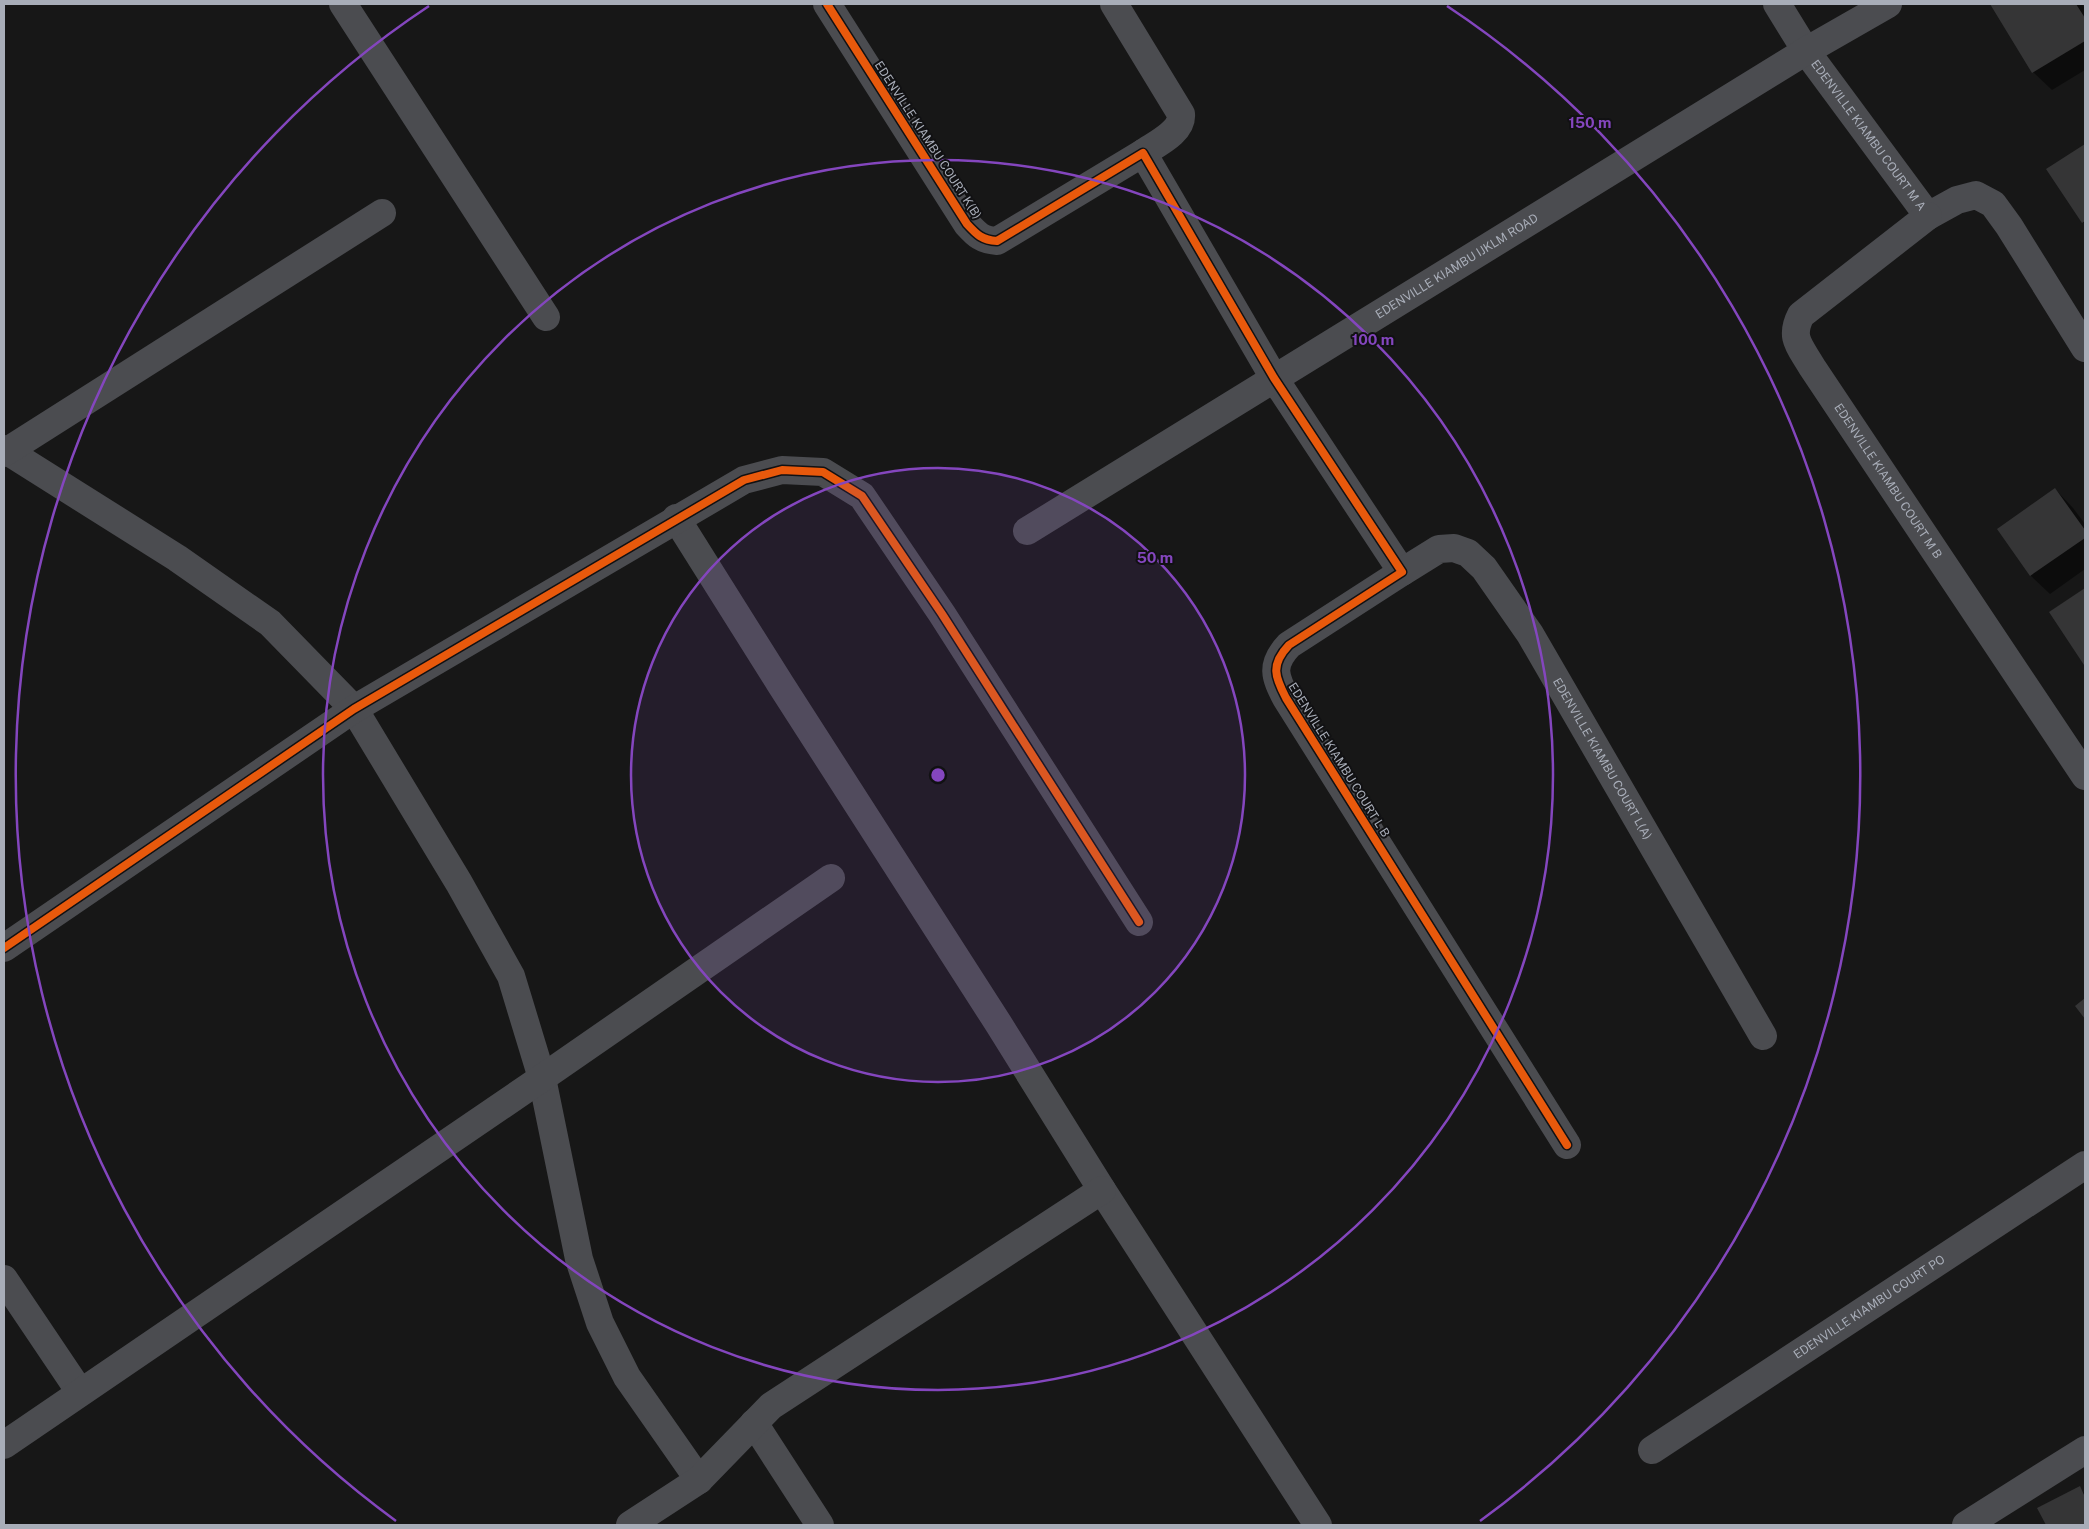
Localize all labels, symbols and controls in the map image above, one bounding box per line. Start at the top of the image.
street label: EDENVILLE KIAMBU COURT M A [1808,57,1929,214]
street label: EDENVILLE KIAMBU COURT K(B) [872,59,984,221]
text: 150 m [1568,114,1612,131]
street label: EDENVILLE KIAMBU IJKLM ROAD [1373,211,1541,321]
text: 100 m [1352,331,1394,348]
street label: EDENVILLE KIAMBU COURT M B [1831,401,1945,561]
text: 50 m [1137,549,1173,566]
street label: EDENVILLE KIAMBU COURT L(A) [1550,675,1655,842]
street label: EDENVILLE KIAMBU COURT L B [1286,680,1392,840]
centre of rings [929,766,947,784]
street label: EDENVILLE KIAMBU COURT PO [1791,1252,1948,1362]

